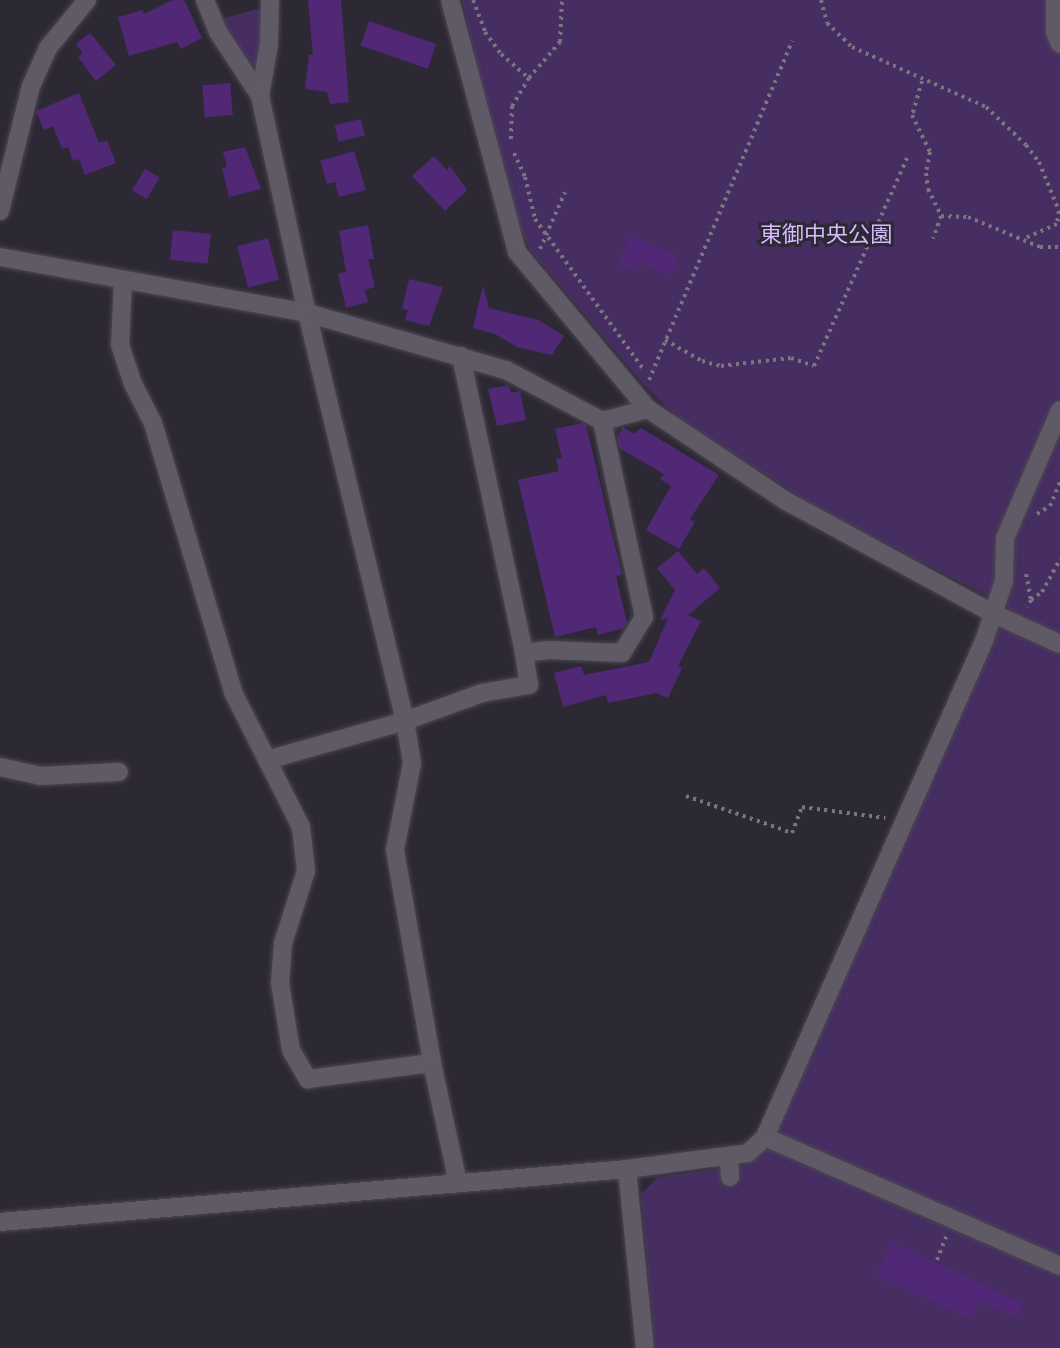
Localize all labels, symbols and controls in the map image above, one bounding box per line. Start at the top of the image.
park label: 東御中央公園 [760,222,892,248]

